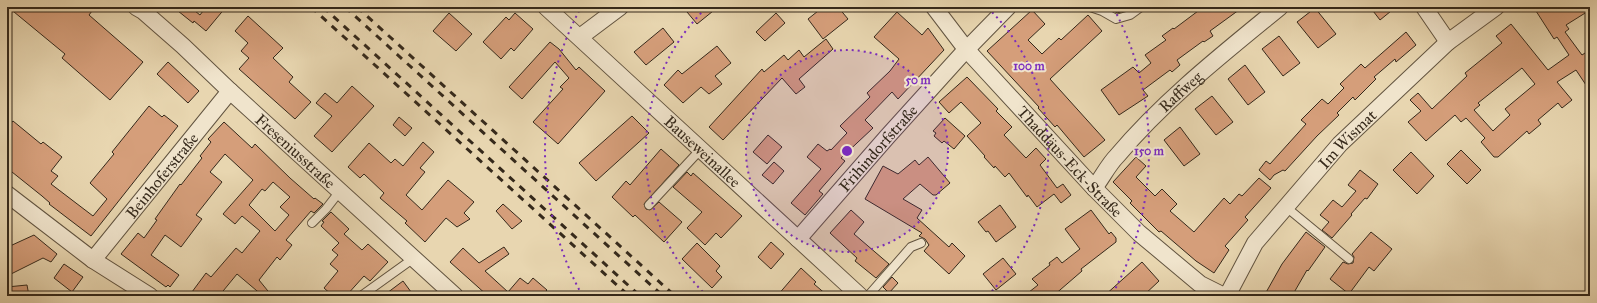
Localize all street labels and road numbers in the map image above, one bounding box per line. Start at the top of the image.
street label: Raffweg [1155,67,1207,116]
street label: Frihindorfstraße [835,101,922,196]
street label: Thaddäus-Eck-Straße [1013,102,1127,221]
street label: Im Wismat [1314,106,1381,172]
street label: Freseniusstraße [251,110,339,193]
street label: Bauseweinallee [660,112,745,192]
street label: Beinhoferstraße [122,129,203,222]

